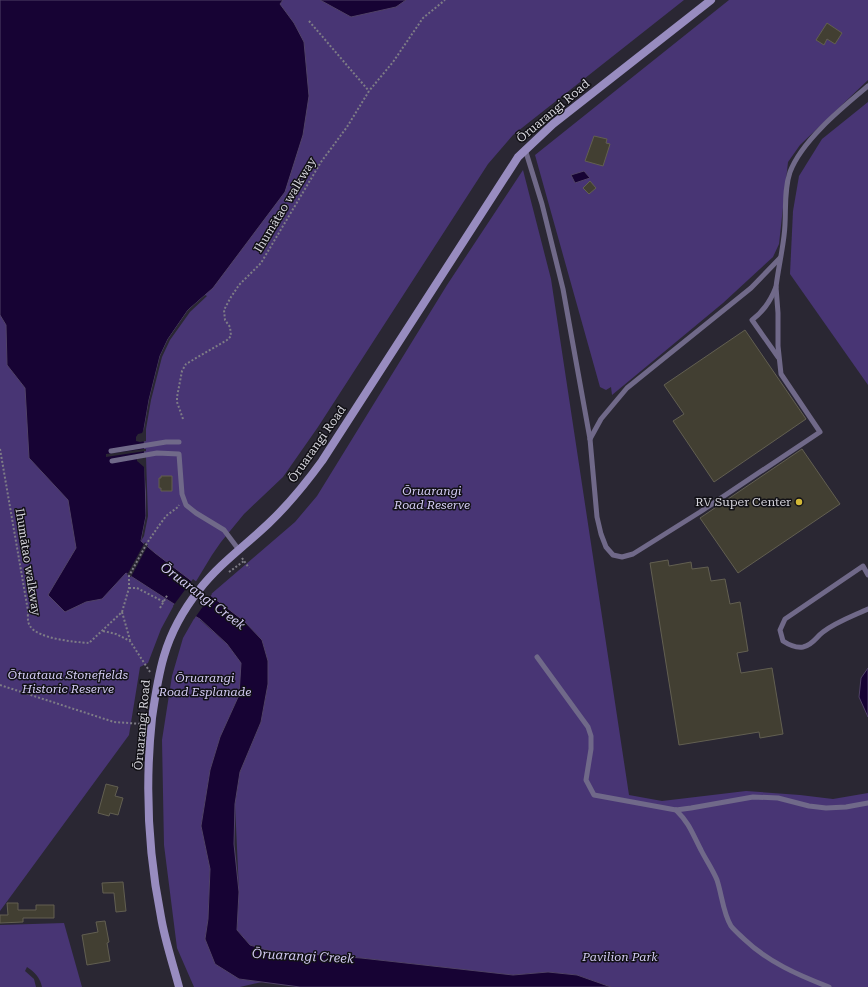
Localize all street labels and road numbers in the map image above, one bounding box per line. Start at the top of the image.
street label: Ōruarangi Road [514,76,592,146]
street label: Ihumātao walkway [251,154,319,255]
street label: Ōruarangi Road [285,403,349,485]
street label: Ihumātao walkway [13,507,44,618]
street label: Ōruarangi Road [131,679,153,771]

